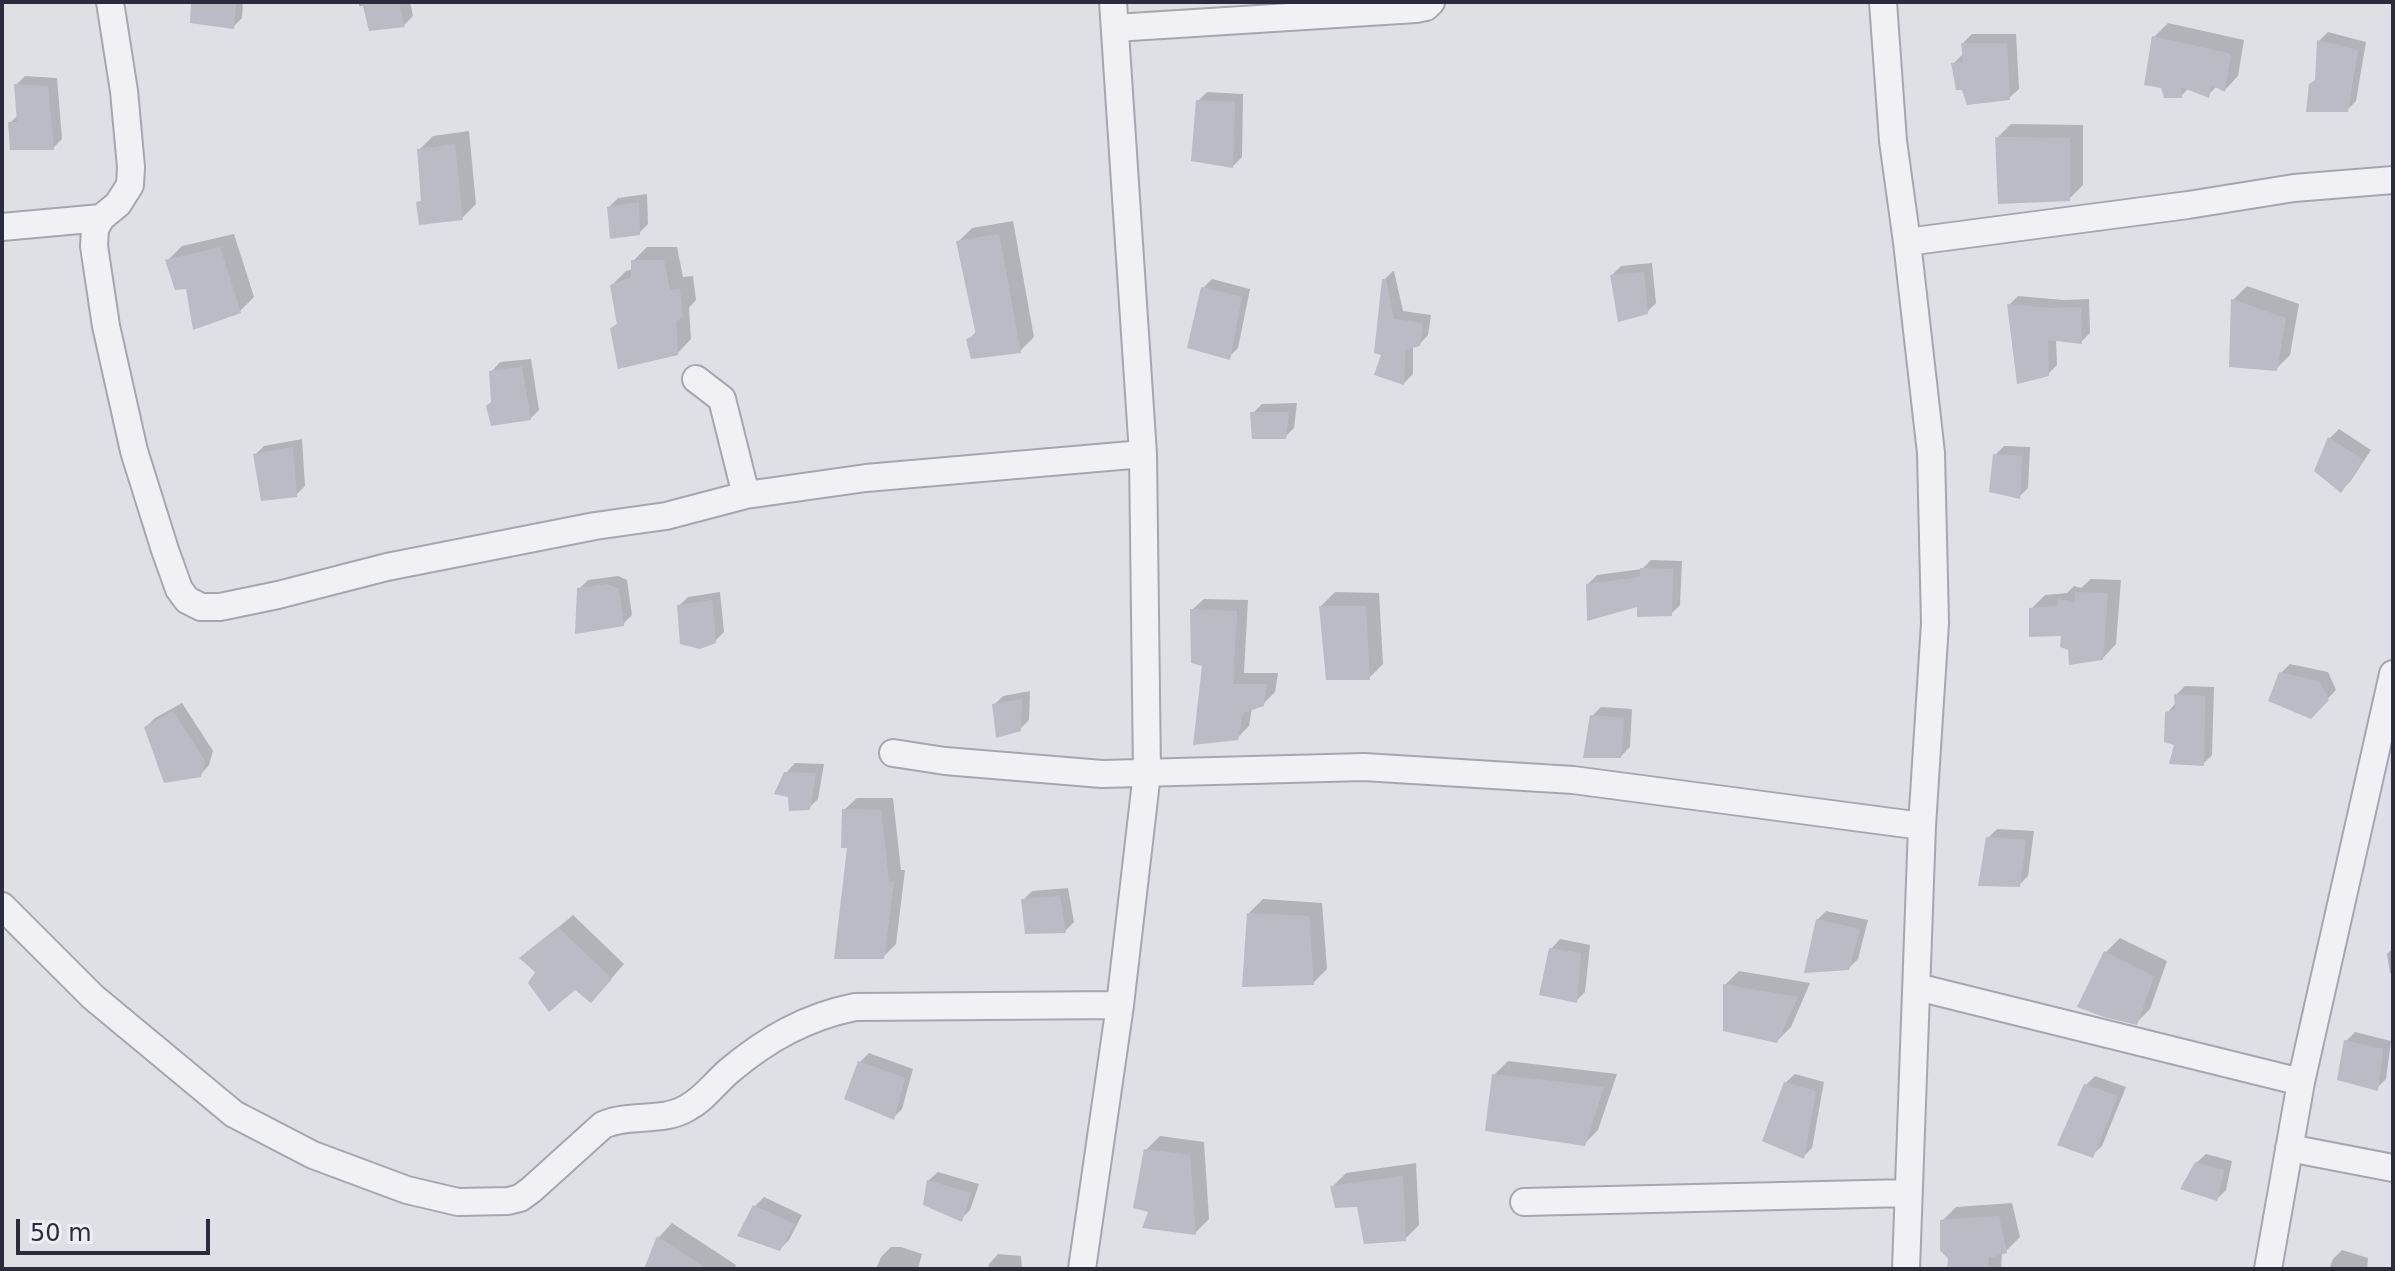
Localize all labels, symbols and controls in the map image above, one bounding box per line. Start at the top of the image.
scale bar [20,1203,214,1253]
text: 50 m [30,1219,92,1247]

